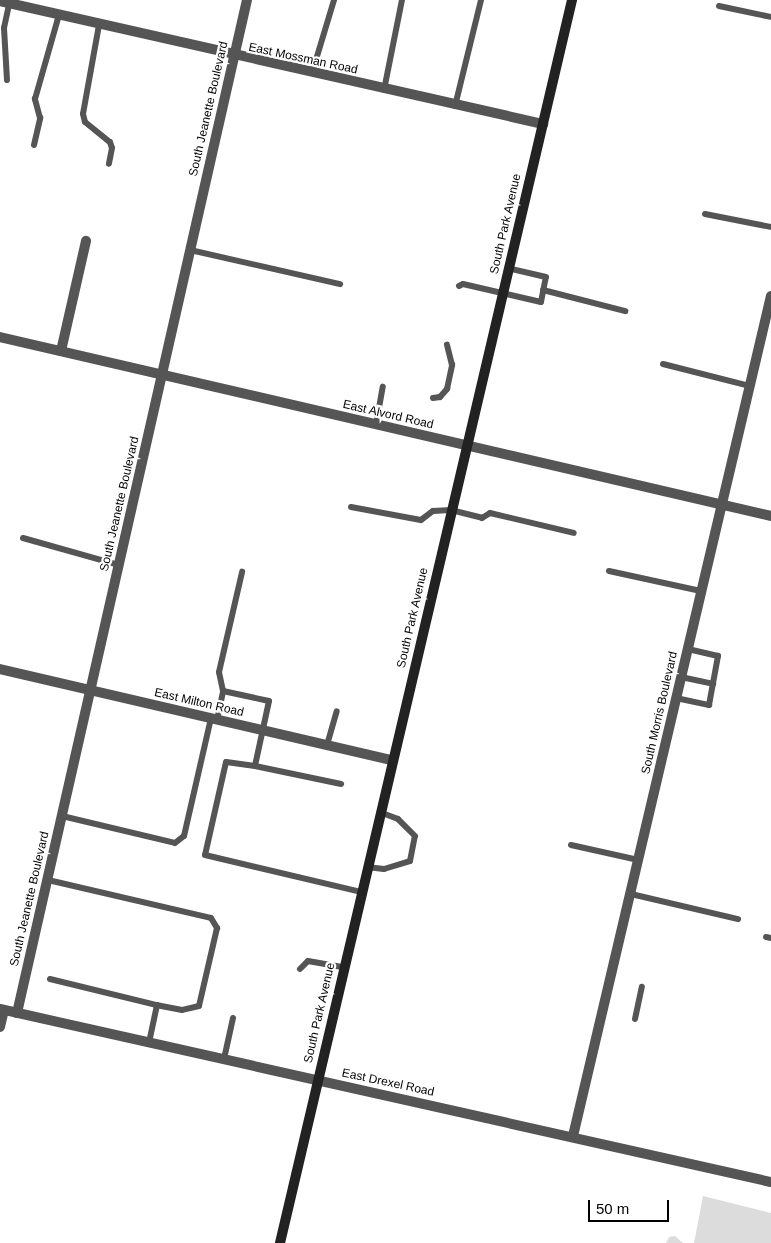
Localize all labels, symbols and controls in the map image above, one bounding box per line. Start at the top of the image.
street label: South Jeanette Boulevard [186,40,232,178]
street label: East Mossman Road [247,40,359,78]
street label: South Park Avenue [487,172,525,276]
street label: East Alvord Road [341,397,435,433]
street label: South Jeanette Boulevard [97,435,143,573]
street label: South Park Avenue [394,566,432,670]
street label: South Morris Boulevard [639,650,681,776]
street label: East Milton Road [153,686,245,720]
street label: South Jeanette Boulevard [7,830,53,968]
street label: South Park Avenue [301,961,339,1065]
street label: East Drexel Road [341,1066,435,1100]
scale bar [591,1190,672,1222]
text: 50 m [596,1200,629,1217]

